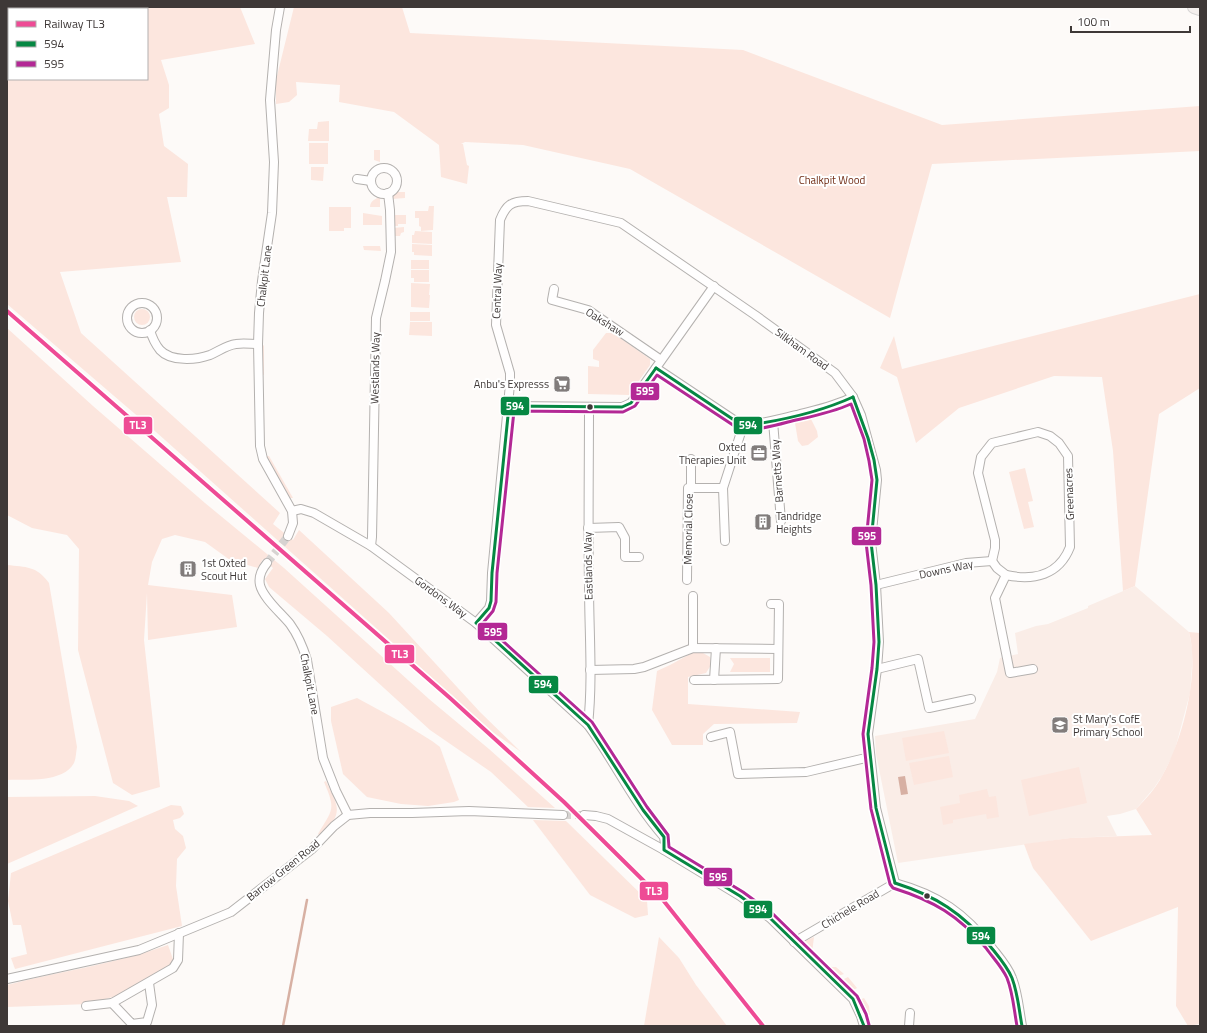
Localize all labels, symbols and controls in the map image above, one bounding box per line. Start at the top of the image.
legend [8,8,148,80]
scale bar [1071,8,1190,34]
text: 100 m [1077,12,1110,31]
text: Railway TL3 [44,14,105,33]
text: 594 [44,34,64,53]
text: 595 [44,54,64,73]
park label: Chalkpit Wood [799,172,866,188]
street label: Chalkpit Lane [252,244,276,308]
street label: Central Way [488,262,506,319]
street label: Oakshaw [583,304,628,340]
street label: Silkham Road [772,324,832,374]
street label: Westlands Way [366,331,384,404]
supermarket icon: Anbu's Expresss [552,374,572,394]
place label: Anbu's Expresss [474,376,549,392]
line badge: 595 [630,382,660,401]
text: 595 [636,383,654,399]
line badge: 594 [500,396,530,416]
text: 594 [506,398,524,414]
unlabelled marker [585,402,595,412]
line badge: TL3 [123,416,153,435]
line badge: 594 [733,416,763,435]
text: TL3 [129,417,147,433]
text: 594 [739,417,757,433]
street label: Barnetts Way [767,438,787,503]
place label: Oxted Therapies Unit [679,439,746,468]
office icon: Oxted Therapies Unit [749,443,769,463]
street label: Greenacres [1060,468,1078,520]
street label: Memorial Close [679,493,697,565]
place label: Tandridge Heights [776,508,822,537]
building icon: Tandridge Heights [753,512,773,532]
line badge: 595 [851,526,882,546]
text: 595 [858,528,876,544]
street label: Eastlands Way [579,531,597,600]
place label: 1st Oxted Scout Hut [201,555,247,584]
street label: Downs Way [917,555,975,583]
building icon: 1st Oxted Scout Hut [178,559,198,579]
street label: Gordons Way [411,572,471,622]
line badge: 595 [477,622,508,641]
text: 595 [484,624,502,640]
line badge: TL3 [384,644,415,664]
text: TL3 [391,646,409,662]
street label: Chalkpit Lane [296,652,324,716]
line badge: 594 [528,675,559,694]
text: 594 [534,676,552,692]
place label: St Mary's CofE Primary School [1073,711,1143,740]
school or university icon: St Mary's CofE Primary School [1050,715,1070,735]
street label: Barrow Green Road [243,835,323,905]
line badge: 595 [703,867,733,887]
text: 595 [709,869,727,885]
line badge: TL3 [639,881,669,901]
text: TL3 [645,883,663,899]
street label: Chichele Road [818,885,882,933]
unlabelled marker [922,891,932,901]
line badge: 594 [743,900,773,919]
text: 594 [749,901,767,917]
line badge: 594 [966,926,996,945]
text: 594 [972,928,990,944]

